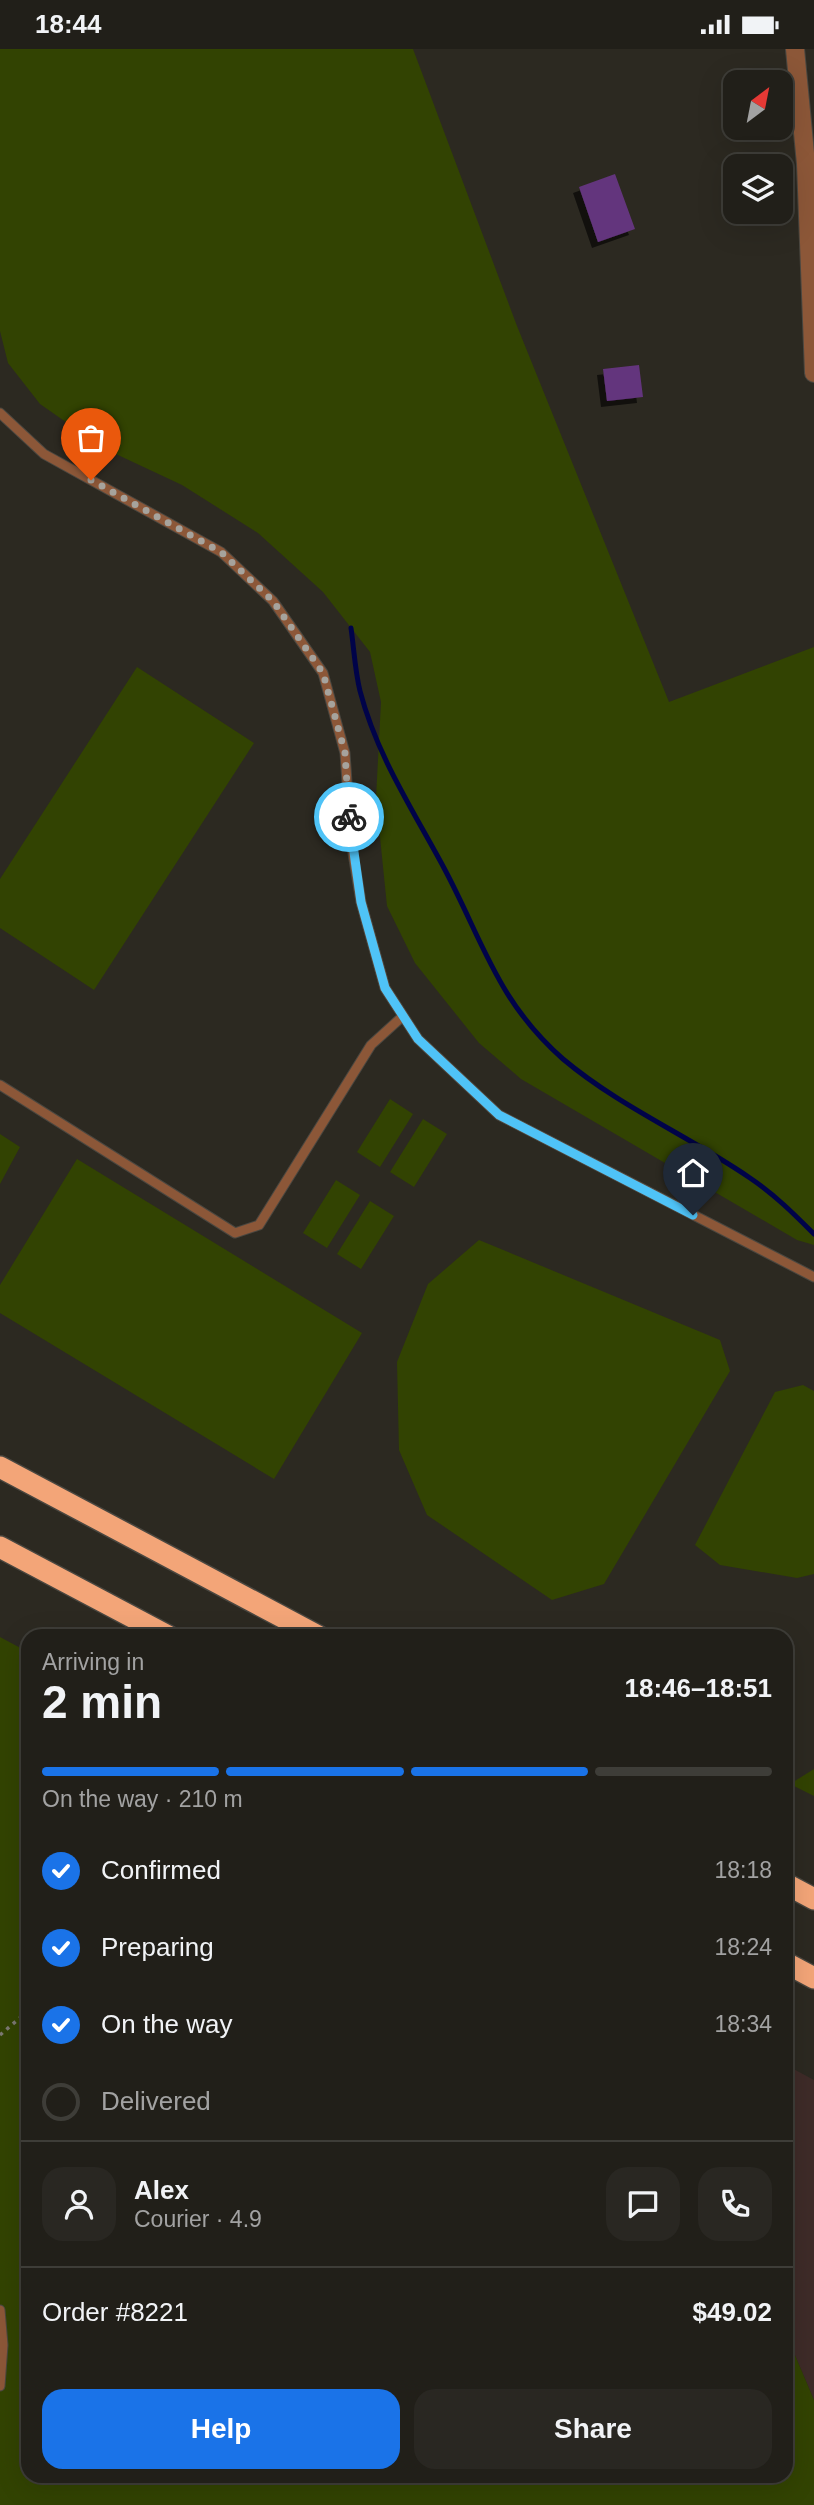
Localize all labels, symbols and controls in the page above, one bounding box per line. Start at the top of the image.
text: 18:44 [35,9,102,39]
north arrow [723,70,793,140]
map controls [723,70,793,224]
button: layers [723,154,793,224]
pin [61,408,121,480]
icon: bag [72,419,110,457]
courier [314,782,384,852]
icon: bike [330,798,368,836]
pin [663,1143,723,1215]
icon: home [674,1154,712,1192]
text: Arriving in [42,1649,144,1675]
text: 18:46–18:51 [625,1673,772,1703]
text: 2 min [42,1676,162,1728]
text: On the way · 210 m [42,1786,243,1812]
icon: check [42,1852,80,1890]
text: Confirmed [101,1855,221,1885]
text: 18:18 [714,1857,772,1883]
icon: check [42,1929,80,1967]
text: Preparing [101,1932,214,1962]
text: 18:24 [714,1934,772,1960]
icon: check [42,2006,80,2044]
text: On the way [101,2009,233,2039]
text: 18:34 [714,2011,772,2037]
text: Delivered [101,2086,211,2116]
button: person [42,2167,116,2241]
button: chat [606,2167,680,2241]
button: phone [698,2167,772,2241]
text: Alex [134,2175,189,2205]
text: Courier · 4.9 [134,2206,262,2232]
text: Order #8221 [42,2297,188,2327]
text: $49.02 [692,2297,772,2327]
button: Help [42,2389,400,2469]
button: Share [414,2389,772,2469]

